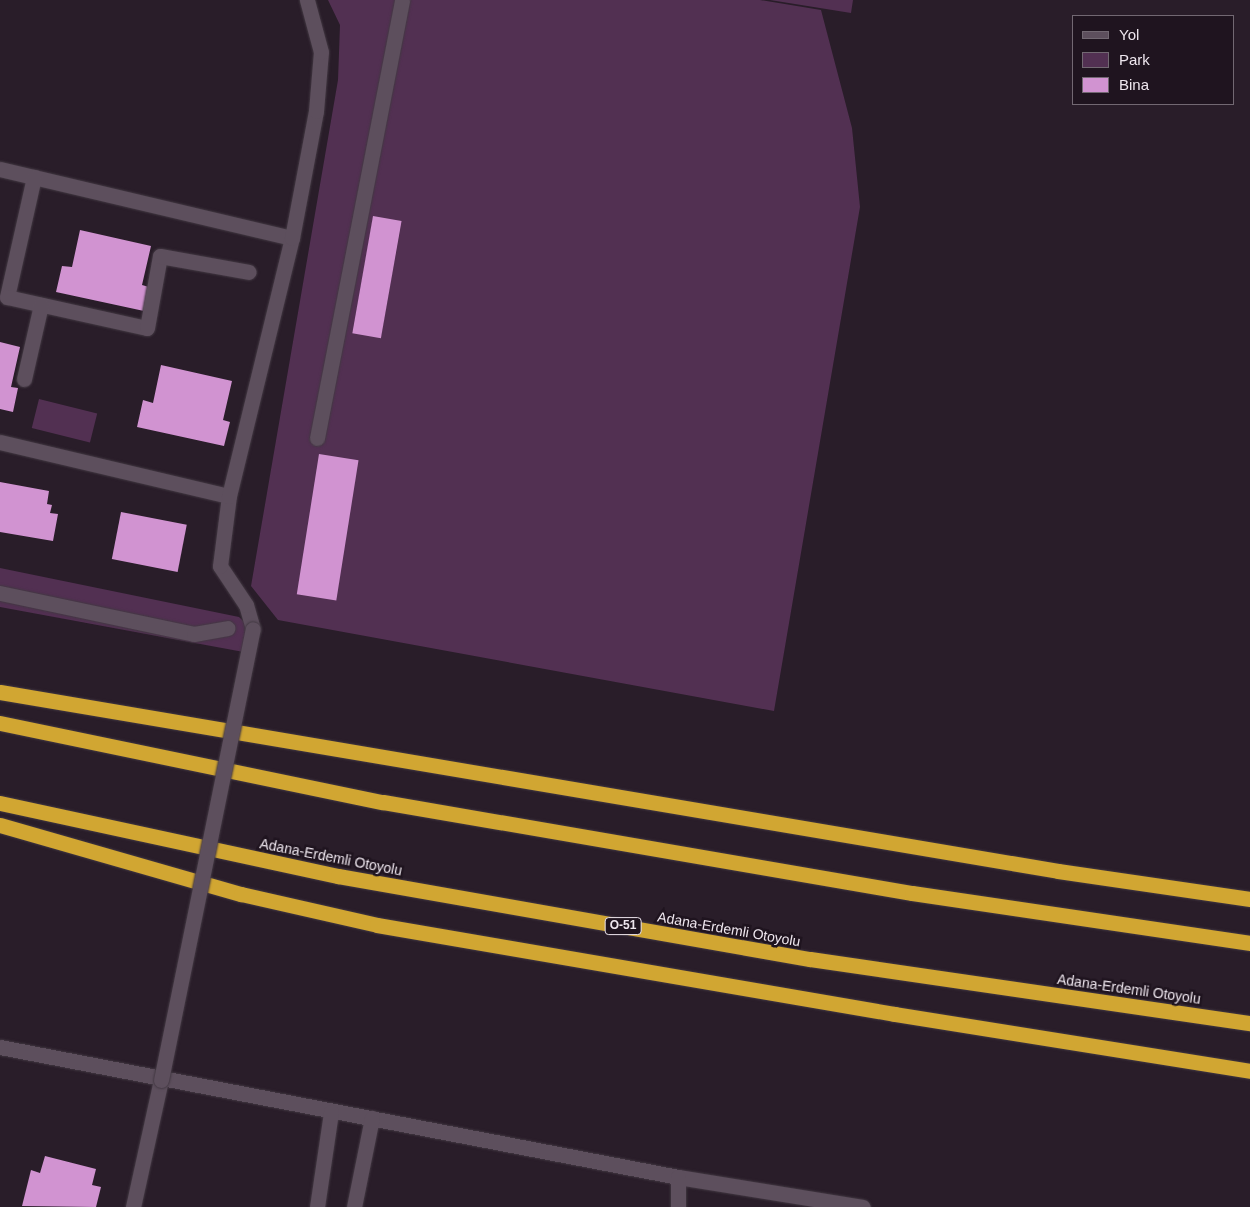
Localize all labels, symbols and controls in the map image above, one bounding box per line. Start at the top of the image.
legend [1072,15,1235,105]
text: Yol [1119,26,1139,43]
text: Park [1119,51,1150,68]
text: Bina [1119,76,1149,93]
street label: Adana-Erdemli Otoyolu [258,835,404,879]
street label: Adana-Erdemli Otoyolu [656,908,802,950]
road number: O-51 [604,916,642,936]
street label: Adana-Erdemli Otoyolu [1056,971,1202,1007]

